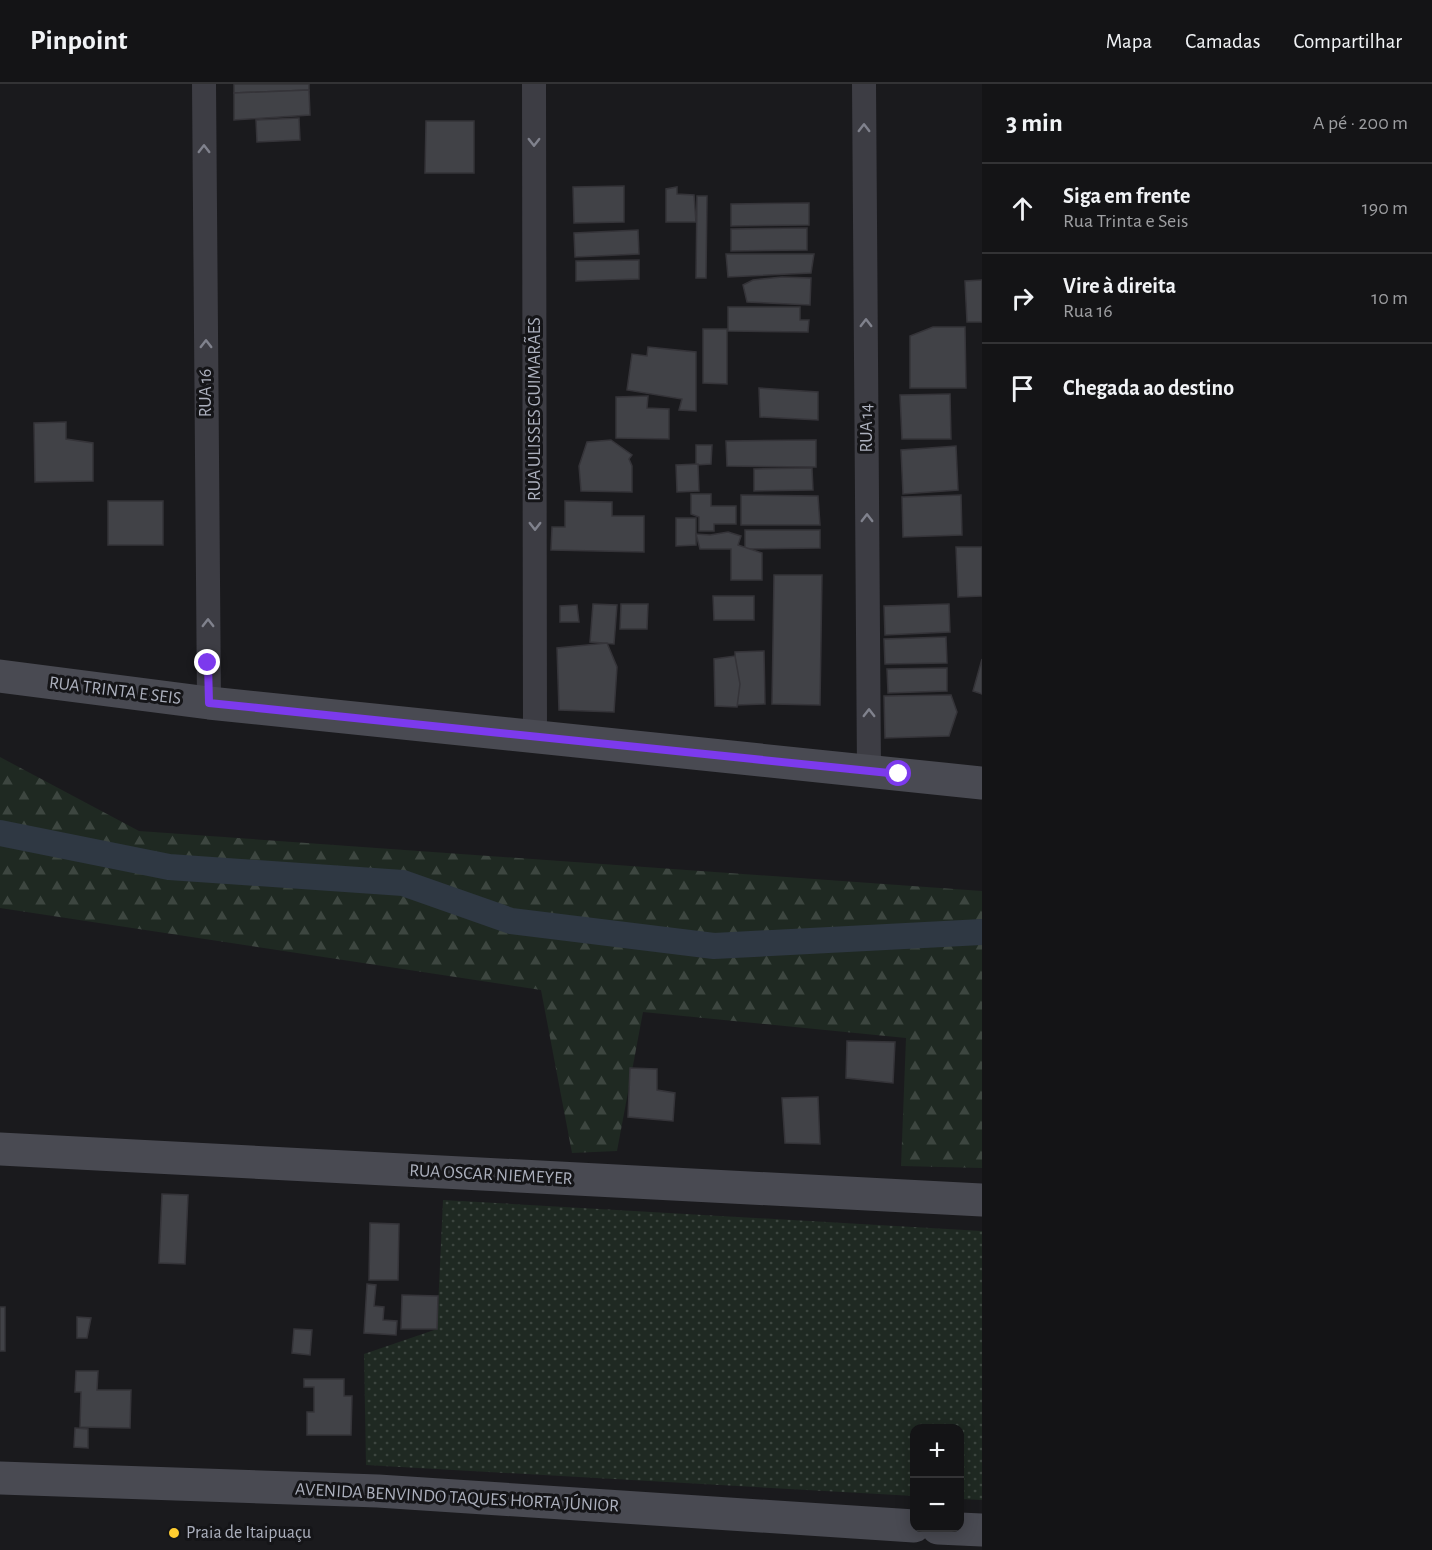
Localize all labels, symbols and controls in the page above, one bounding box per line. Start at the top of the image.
text: Pinpoint [30,27,128,55]
text: Mapa [1106,31,1152,52]
text: Camadas [1185,31,1260,52]
text: Compartilhar [1293,31,1402,52]
text: 3 min [1006,110,1063,136]
text: A pé · 200 m [1313,113,1408,133]
one-way arrow [858,123,871,132]
one-way arrow [528,138,540,147]
one-way arrow [198,145,210,154]
text: Siga em frente [1063,185,1190,207]
icon: ahead [1006,192,1039,225]
text: 190 m [1362,198,1408,218]
text: Rua Trinta e Seis [1063,211,1189,231]
text: Vire à direita [1063,275,1176,297]
icon: right [1006,282,1039,315]
text: 10 m [1371,288,1408,308]
text: Rua 16 [1063,301,1113,321]
street label: RUA ULISSES GUIMARÃES [523,317,544,501]
one-way arrow [860,318,872,327]
one-way arrow [200,340,212,349]
street label: RUA 16 [197,369,215,417]
icon: arrive [1006,372,1039,405]
text: Chegada ao destino [1063,377,1234,399]
street label: RUA 14 [858,403,876,452]
one-way arrow [861,513,873,522]
one-way arrow [529,522,541,531]
one-way arrow [202,619,214,628]
route end [194,649,220,675]
street label: RUA TRINTA E SEIS [48,674,182,708]
one-way arrow [863,708,875,717]
route start [885,760,911,786]
street label: RUA OSCAR NIEMEYER [409,1162,573,1188]
map controls [910,1424,964,1532]
button: + [910,1424,964,1478]
street label: AVENIDA BENVINDO TAQUES HORTA JÚNIOR [295,1478,620,1515]
button: − [910,1478,964,1532]
place label: Praia de Itaipuaçu [186,1524,311,1542]
marker: Praia de Itaipuaçu [167,1526,181,1540]

